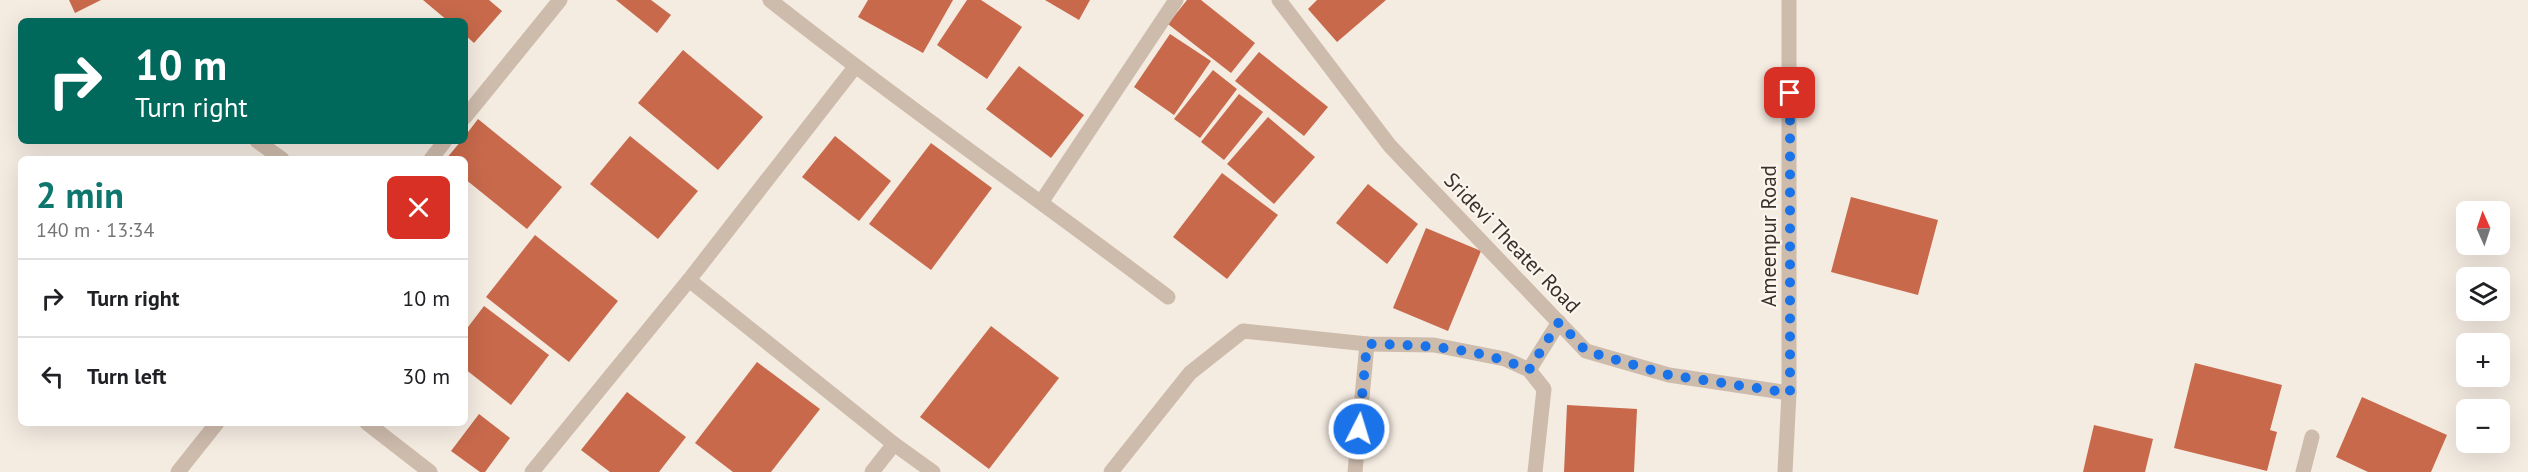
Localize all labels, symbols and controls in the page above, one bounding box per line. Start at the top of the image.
text: 10 m [135,37,227,92]
icon: right [36,42,114,120]
pin [1764,67,1815,118]
icon: arrive [1773,76,1806,109]
text: Turn right [135,90,248,124]
street label: Ameenpur Road [1755,165,1782,307]
street label: Sridevi Theater Road [1438,167,1586,319]
text: 2 min [36,171,124,218]
button: close [387,176,450,239]
north arrow [2456,201,2510,255]
map controls [2456,201,2510,453]
text: 140 m · 13:34 [36,217,154,243]
button: layers [2456,267,2510,321]
icon: right [36,282,69,315]
text: Turn right [87,284,179,312]
text: 10 m [402,284,450,312]
button: + [2456,333,2510,387]
icon: left [36,360,69,393]
text: Turn left [87,362,167,390]
text: 30 m [402,362,450,390]
position arrow [1327,397,1391,461]
button: − [2456,399,2510,453]

